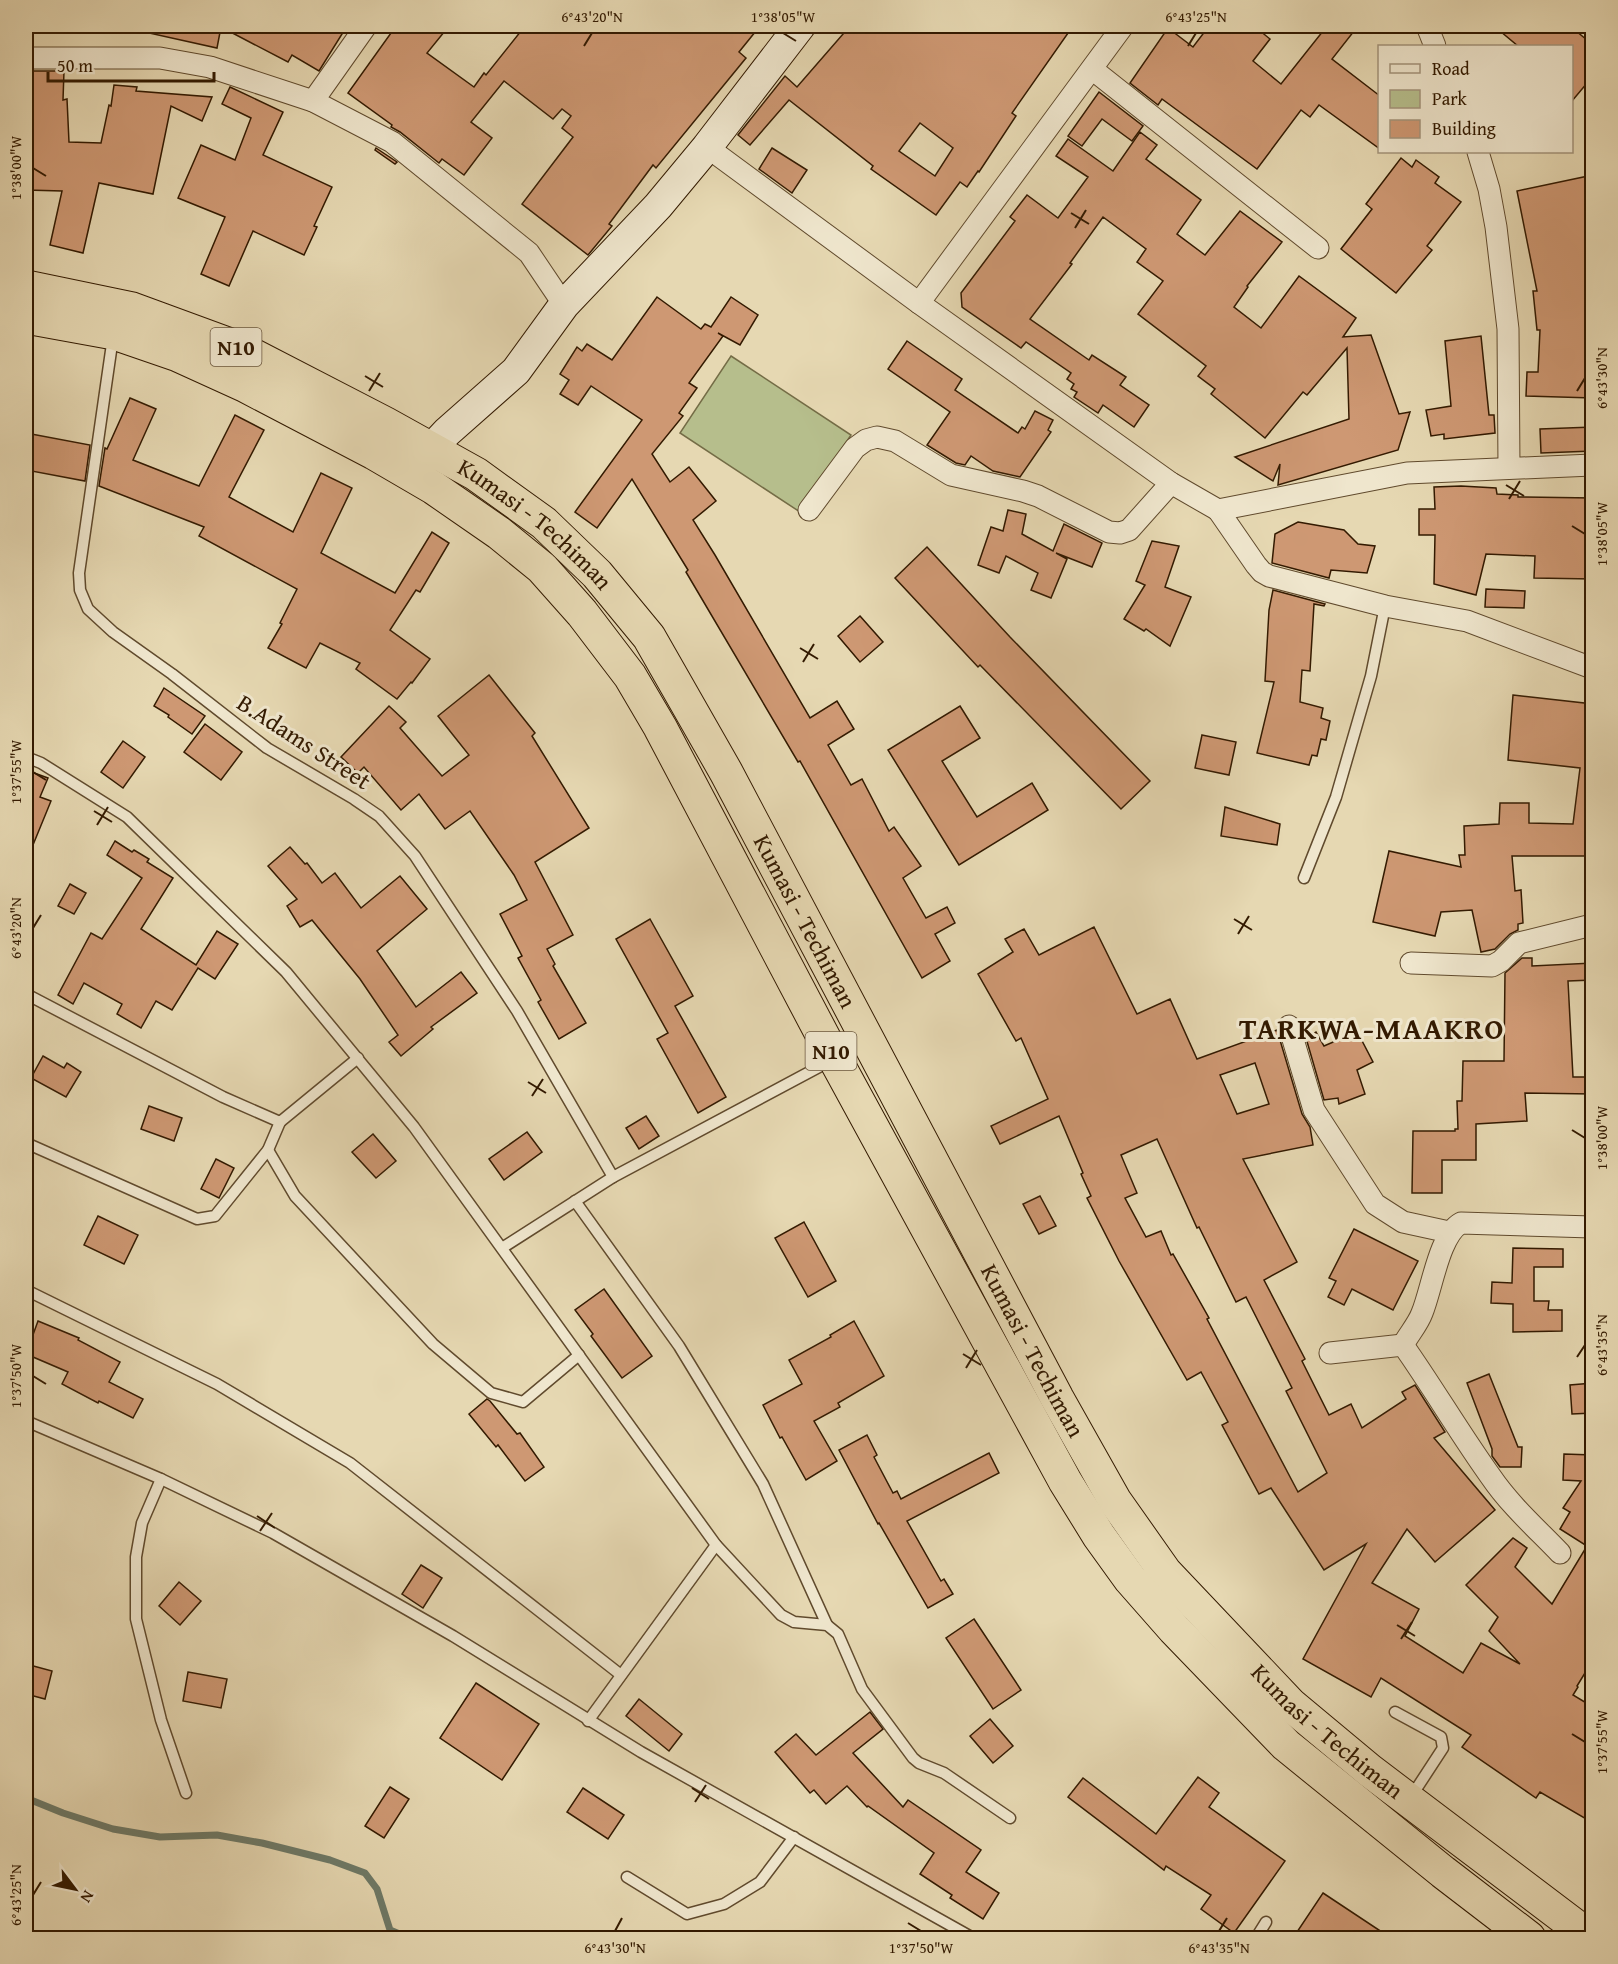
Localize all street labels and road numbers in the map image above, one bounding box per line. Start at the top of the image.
road number: N10 [210,328,262,366]
street label: Kumasi - Techiman [452,449,621,598]
street label: B.Adams Street [230,685,379,798]
street label: Kumasi - Techiman [745,828,866,1015]
road number: N10 [806,1032,856,1070]
street label: Kumasi - Techiman [972,1258,1094,1444]
street label: Kumasi - Techiman [1243,1655,1411,1807]

